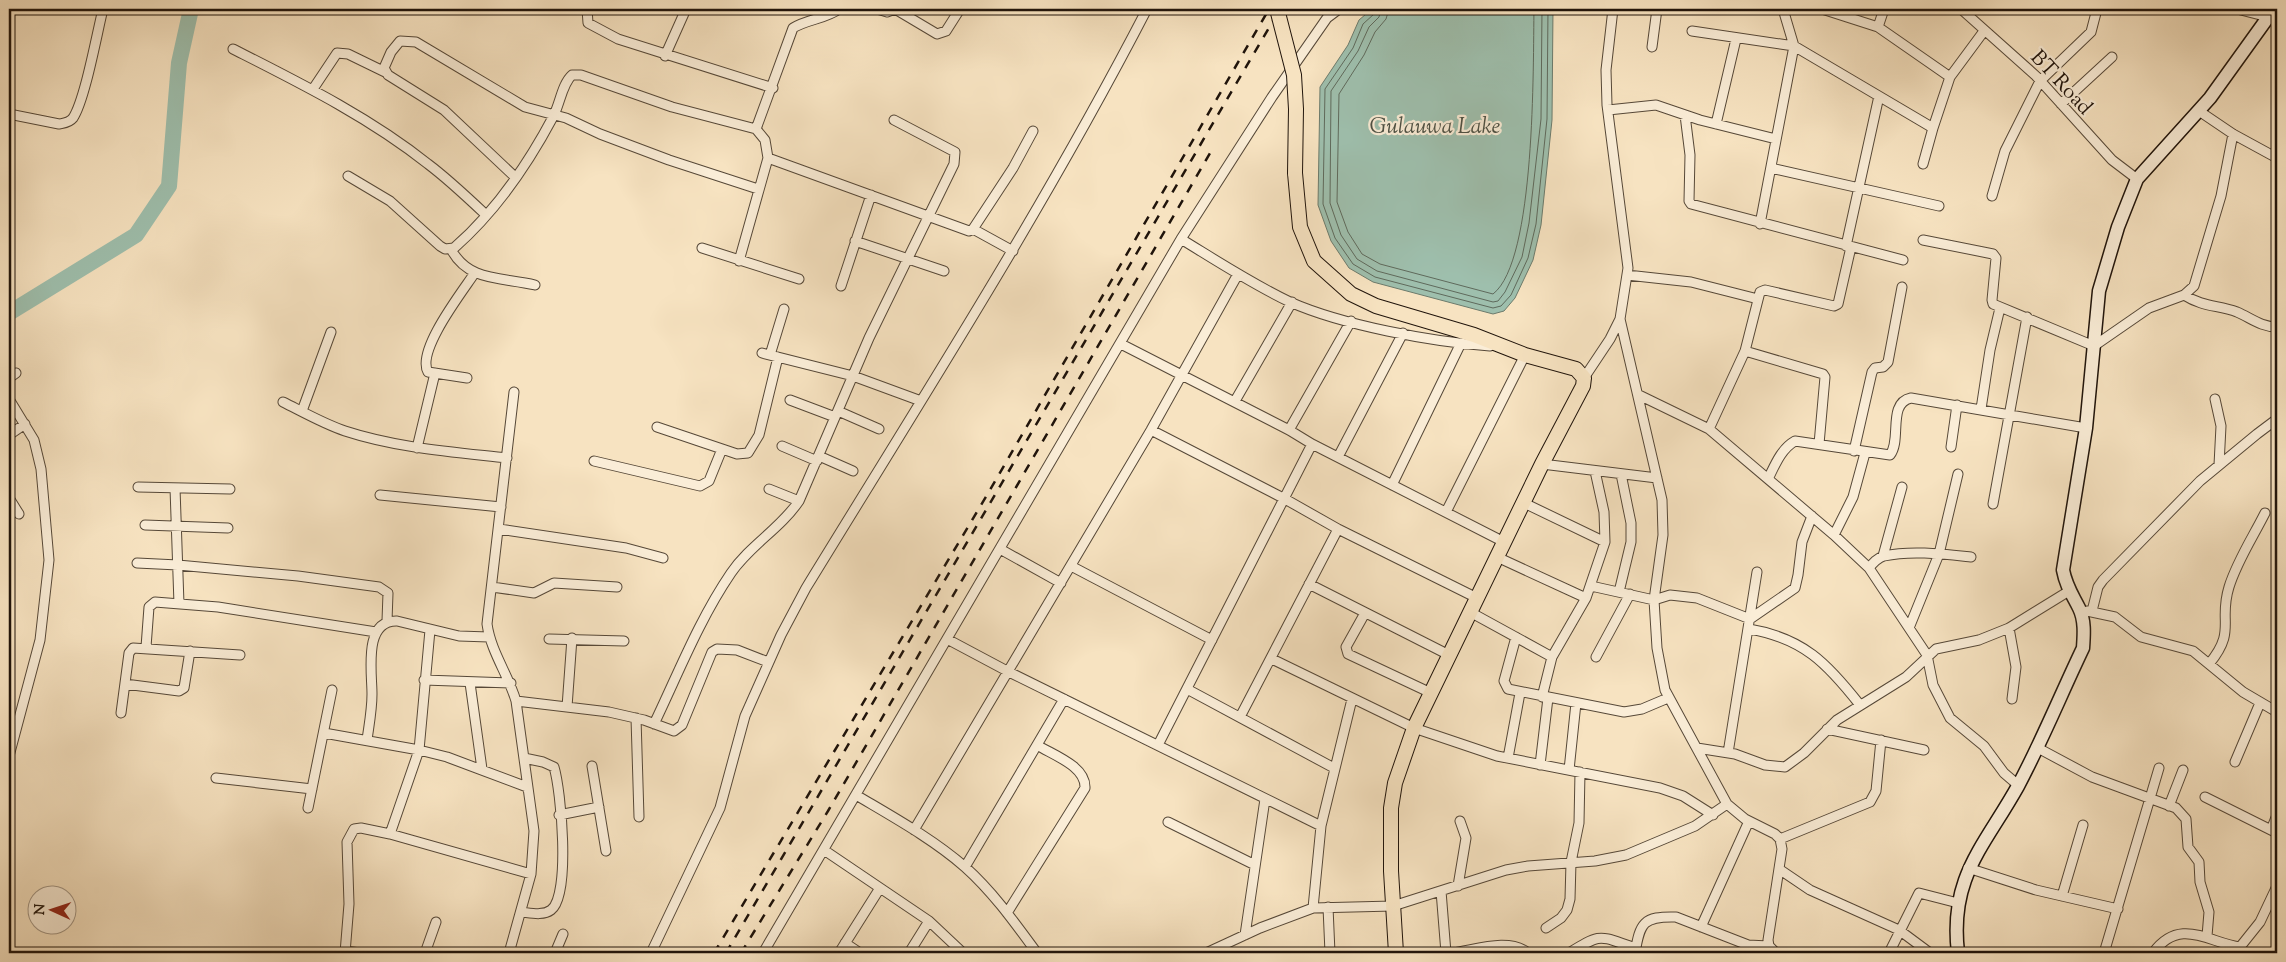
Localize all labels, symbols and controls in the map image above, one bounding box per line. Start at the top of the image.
street label: BT Road [2023,44,2099,123]
water label: Gulauwa Lake [1370,112,1501,144]
north arrow [28,884,78,934]
text: N [31,903,51,916]

